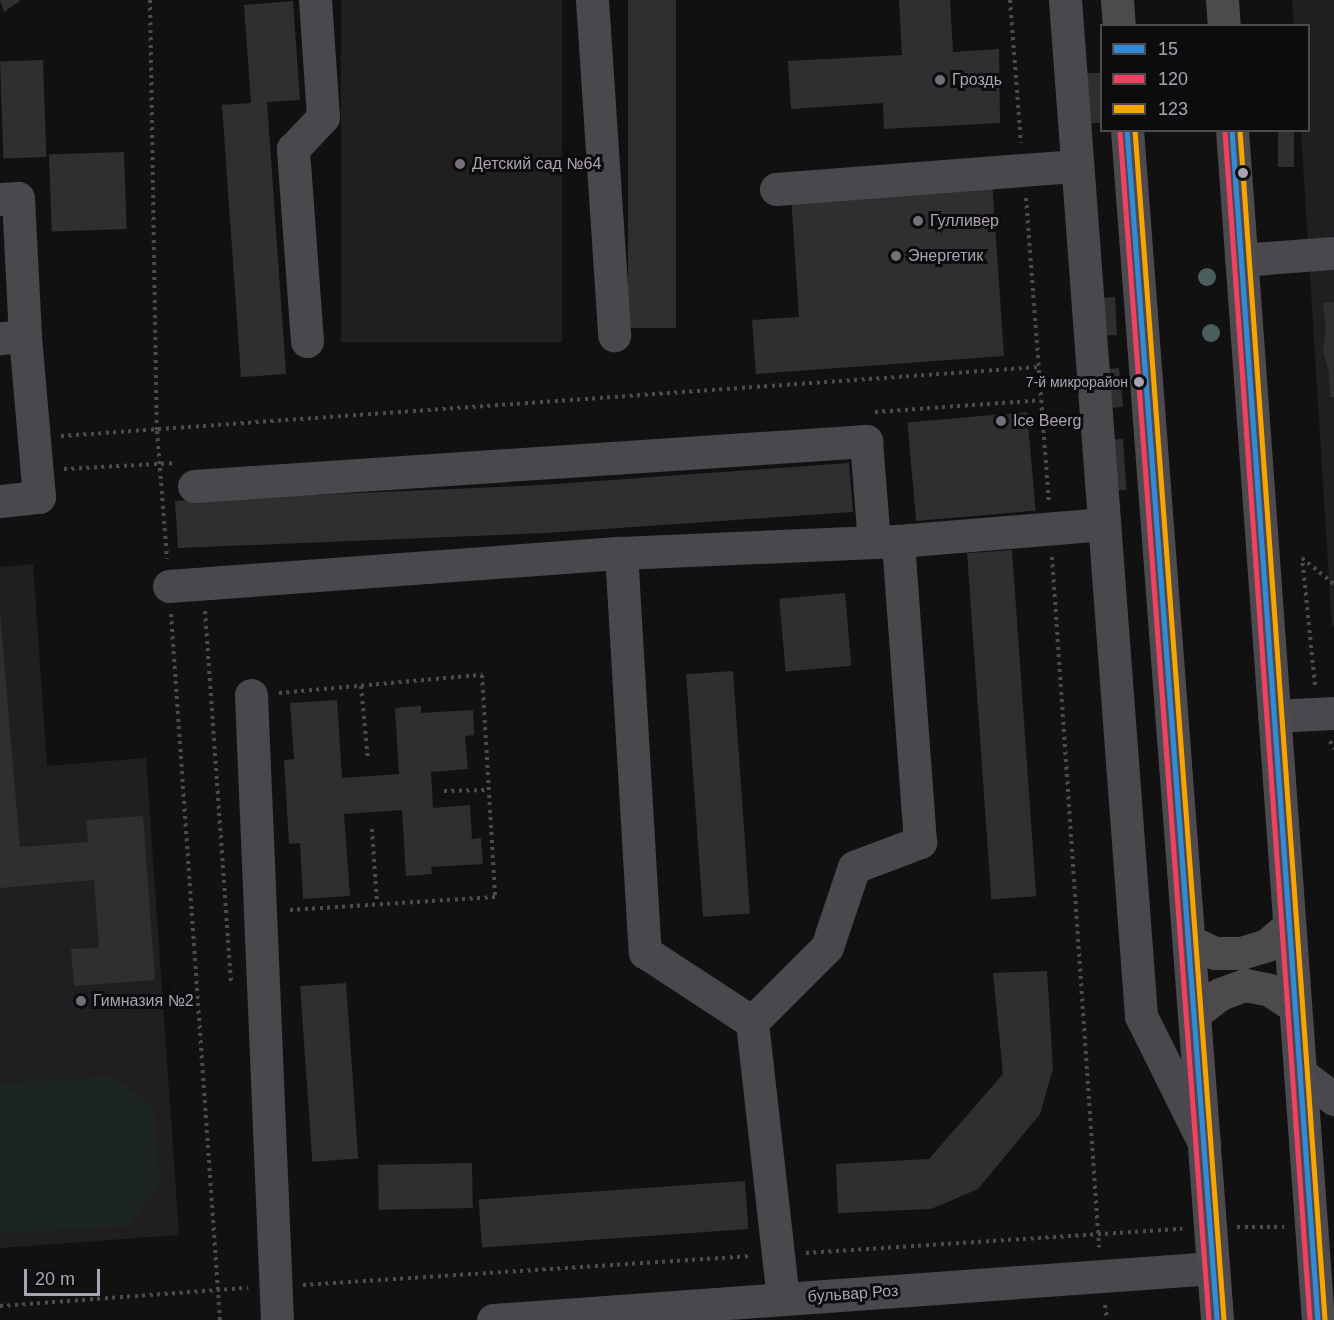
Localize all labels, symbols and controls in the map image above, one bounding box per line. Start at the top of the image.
legend [1100,24,1310,132]
text: 15 [1158,39,1178,59]
text: 120 [1158,69,1188,89]
place label: Гроздь [952,70,1002,90]
marker: Гроздь [933,73,947,87]
text: 123 [1158,99,1188,119]
place label: Детский сад №64 [472,154,601,174]
marker: Детский сад №64 [453,157,467,171]
unlabelled marker [1237,167,1249,179]
place label: Гулливер [930,211,999,231]
marker: Гулливер [911,214,925,228]
place label: Энергетик [908,246,983,266]
marker: Энергетик [889,249,903,263]
place label: 7-й микрорайон [1026,374,1128,390]
marker: 7-й микрорайон [1133,376,1145,388]
place label: Ice Beerg [1013,411,1081,431]
marker: Ice Beerg [994,414,1008,428]
place label: Гимназия №2 [93,991,194,1011]
marker: Гимназия №2 [74,994,88,1008]
scale bar [27,1257,104,1295]
text: 20 m [35,1269,75,1289]
street label: бульвар Роз [807,1281,899,1307]

